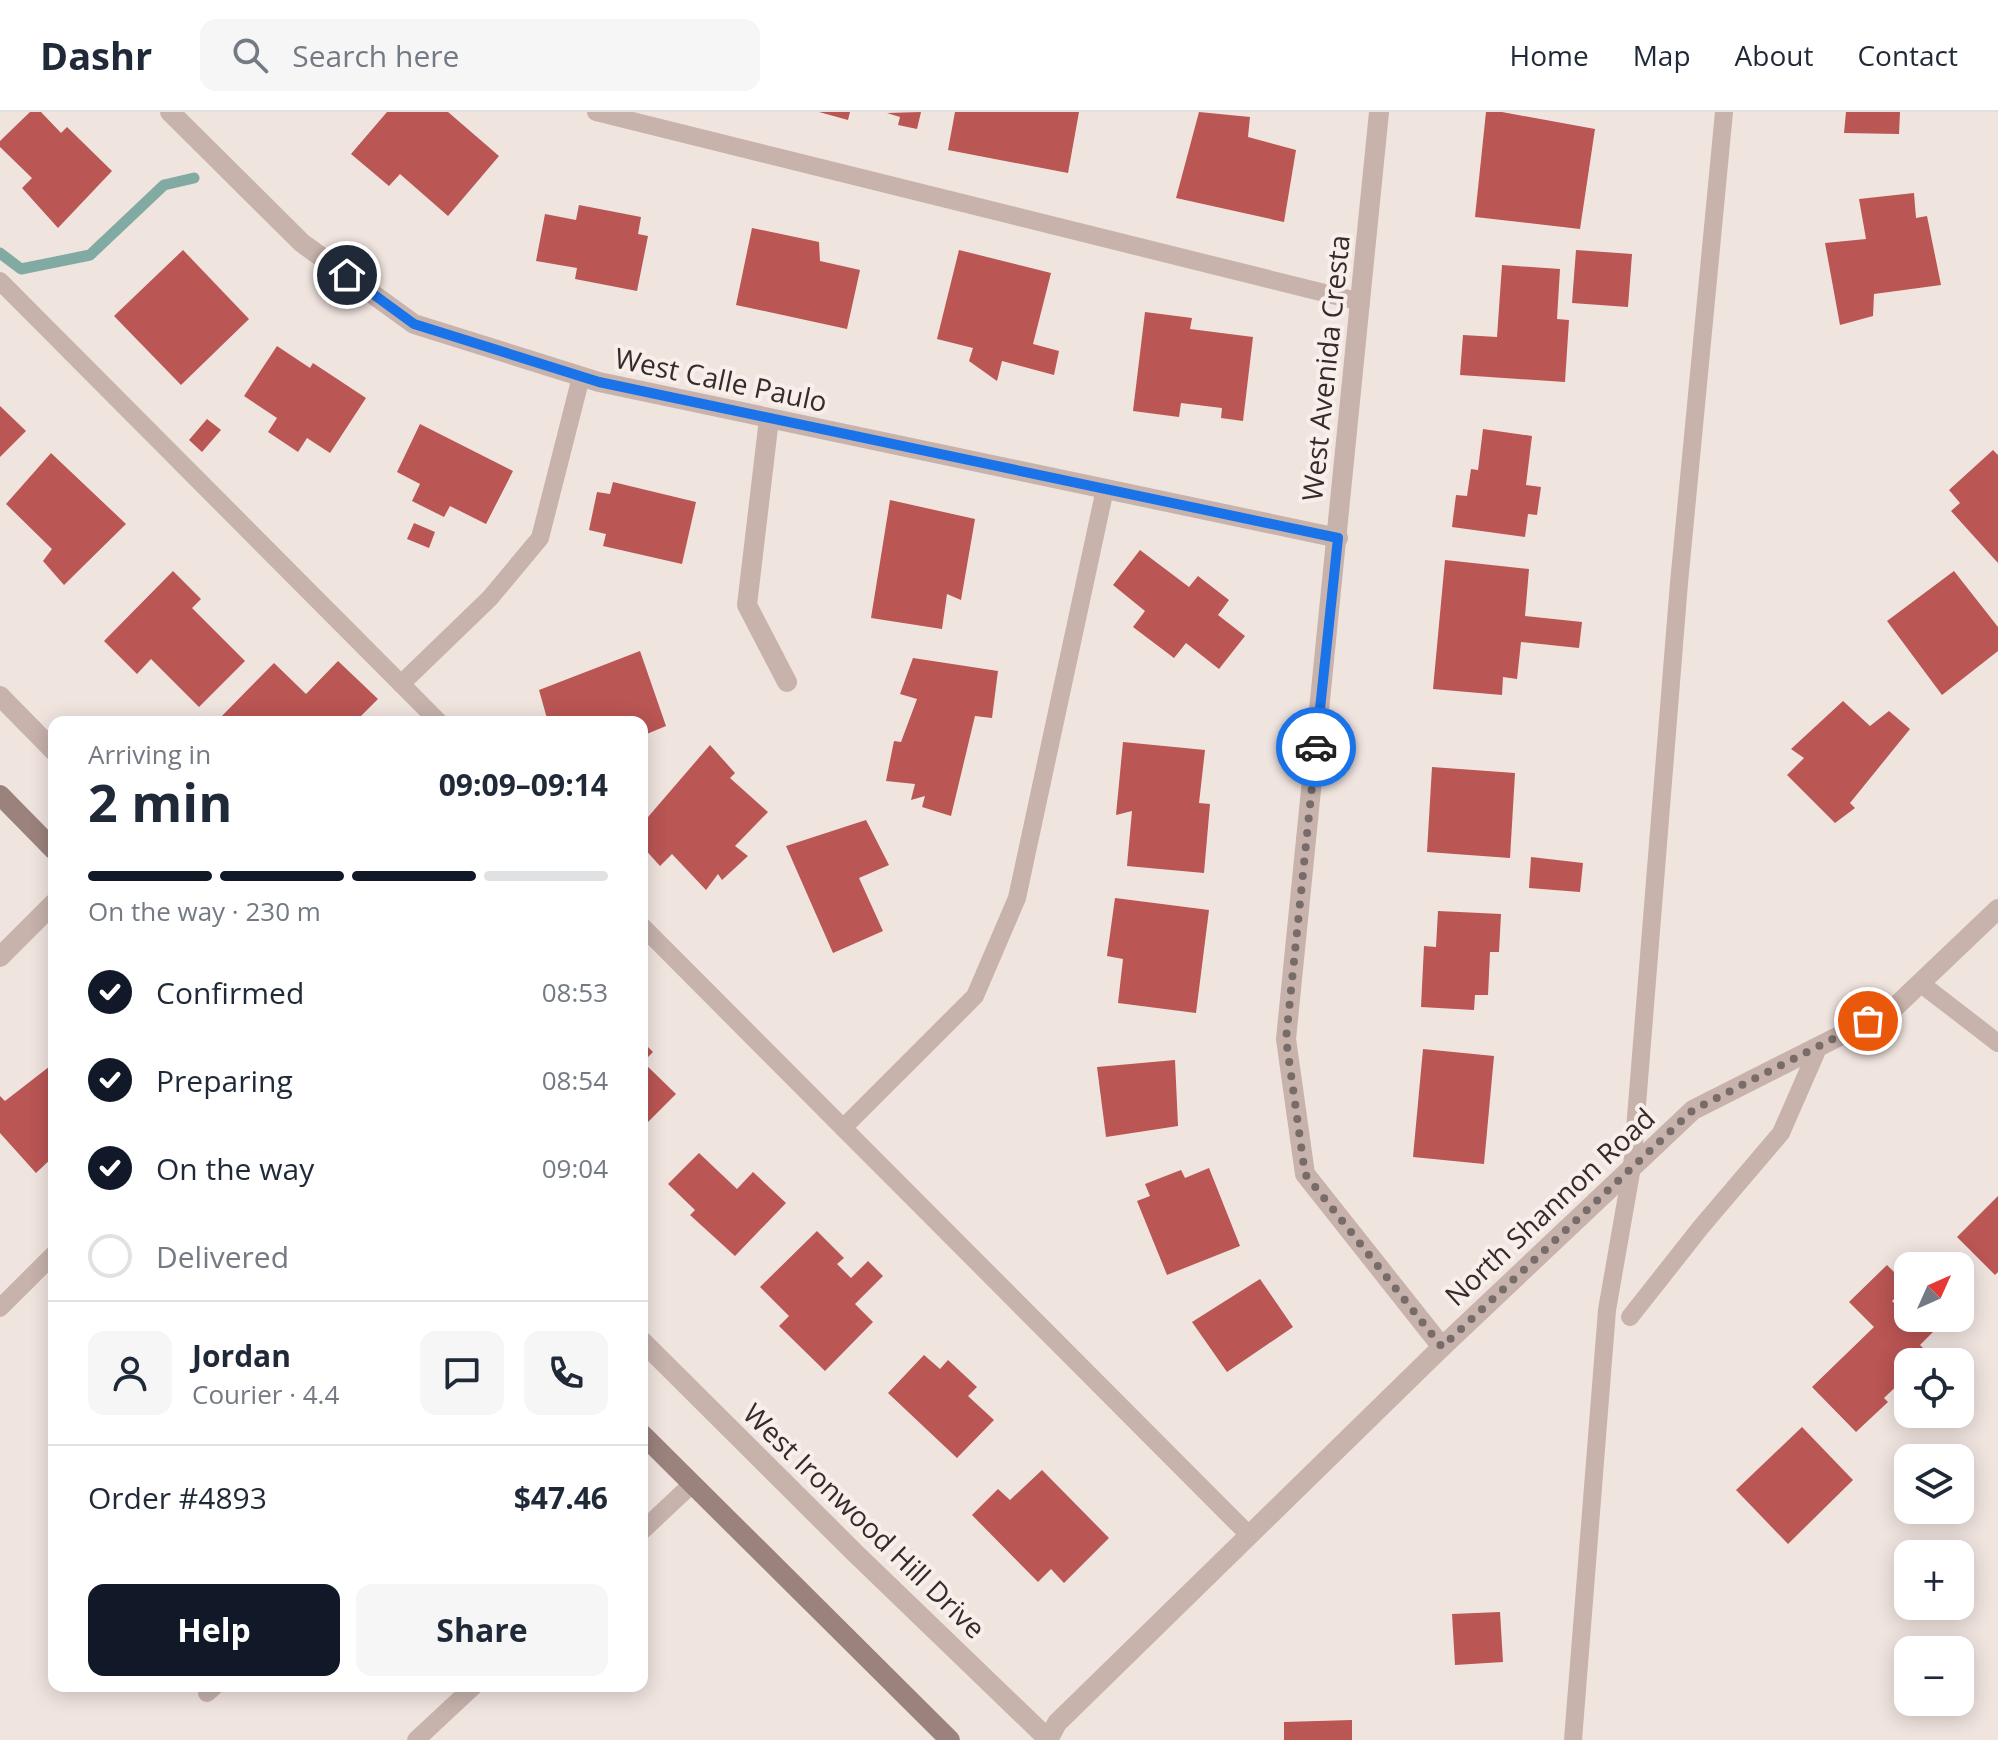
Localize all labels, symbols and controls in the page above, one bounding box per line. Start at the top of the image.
search box [200,19,760,91]
text: Dashr [40,29,152,81]
icon: search [228,33,272,77]
text: Search here [292,35,459,76]
text: Home [1510,36,1589,74]
text: Map [1633,36,1691,74]
text: About [1735,36,1813,74]
text: Contact [1857,36,1958,74]
street label: West Avenida Cresta [1292,233,1358,503]
pin [313,241,381,309]
icon: home [325,253,369,297]
street label: West Calle Paulo [612,338,831,420]
courier [1276,707,1356,787]
icon: car [1294,725,1338,769]
text: Arriving in [88,736,211,772]
text: 09:09–09:14 [439,764,608,805]
text: 2 min [88,766,232,837]
text: On the way · 230 m [88,893,321,929]
icon: check [88,970,132,1014]
text: Confirmed [156,972,304,1013]
text: 08:53 [542,974,608,1010]
pin [1834,987,1902,1055]
icon: bag [1846,999,1890,1043]
icon: check [88,1058,132,1102]
text: Preparing [156,1060,293,1101]
text: 08:54 [542,1062,608,1098]
street label: North Shannon Road [1436,1099,1663,1314]
icon: check [88,1146,132,1190]
text: On the way [156,1148,314,1189]
text: 09:04 [542,1150,608,1186]
text: Delivered [156,1236,289,1277]
north arrow [1894,1252,1974,1332]
map controls [1894,1252,1974,1716]
button: person [88,1331,172,1415]
button: chat [420,1331,504,1415]
button: phone [524,1331,608,1415]
text: Jordan [192,1335,291,1376]
button: locate [1894,1348,1974,1428]
text: Courier · 4.4 [192,1376,339,1412]
street label: West Ironwood Hill Drive [735,1394,994,1646]
button: layers [1894,1444,1974,1524]
text: Order #4893 [88,1477,267,1518]
text: $47.46 [514,1477,608,1518]
button: + [1894,1540,1974,1620]
button: Help [88,1584,340,1676]
button: Share [356,1584,608,1676]
button: − [1894,1636,1974,1716]

